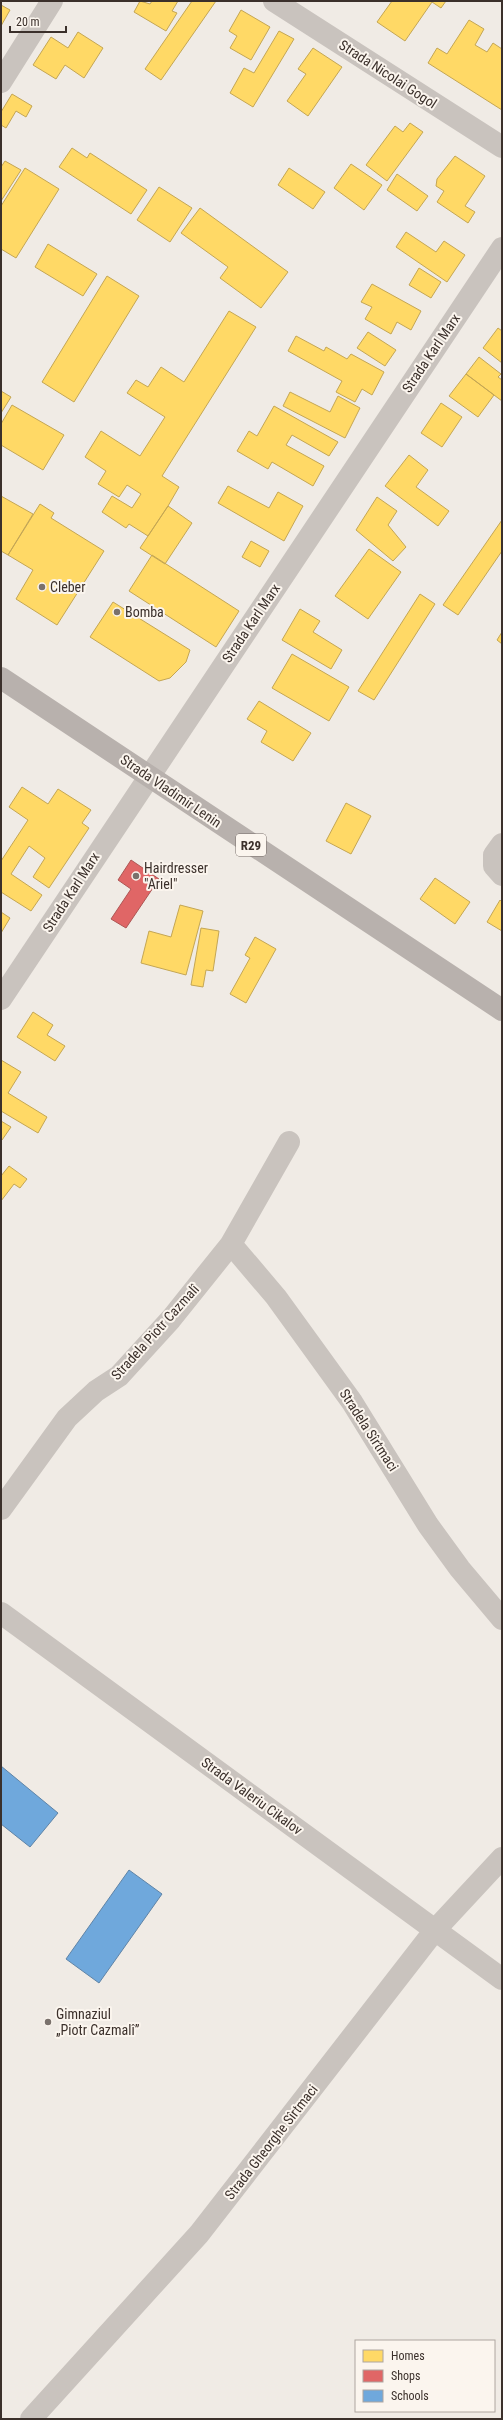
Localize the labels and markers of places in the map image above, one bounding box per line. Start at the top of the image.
place label: Cleber [50,579,85,595]
marker: Cleber [37,582,47,592]
place label: Bomba [125,604,164,620]
marker: Bomba [112,607,122,617]
place label: Hairdresser "Ariel" [144,860,208,892]
marker: Hairdresser "Ariel" [131,871,141,881]
place label: Gimnaziul „Piotr Cazmalî” [56,2006,140,2038]
marker: Gimnaziul „Piotr Cazmalî” [43,2017,53,2027]

